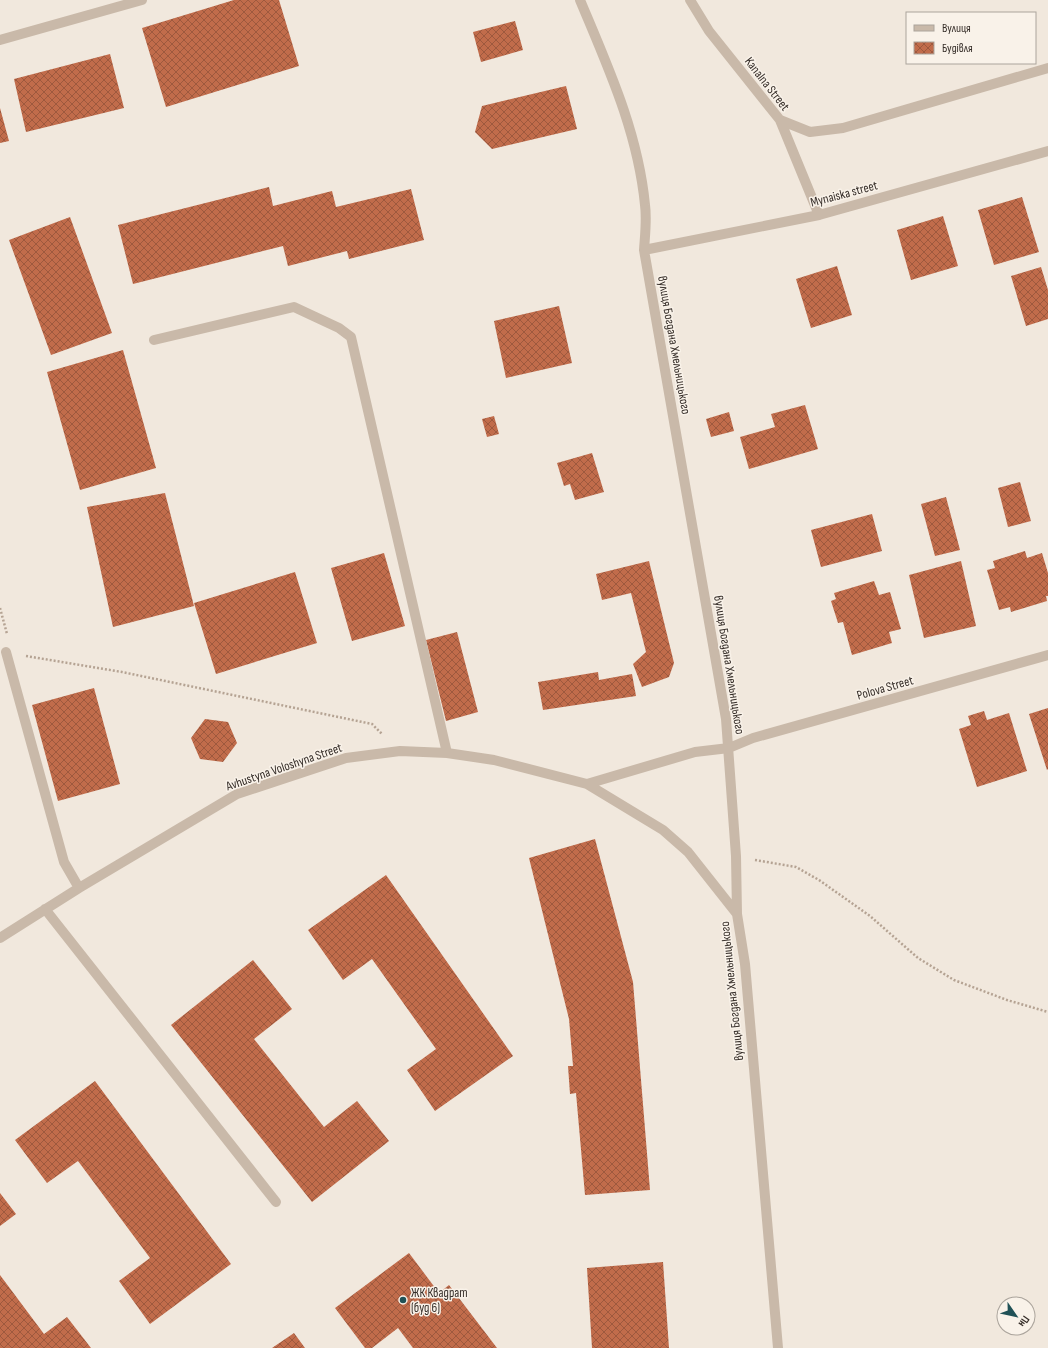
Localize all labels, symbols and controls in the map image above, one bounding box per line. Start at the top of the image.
legend [906,12,1036,64]
text: Вулиця [942,21,971,36]
text: Будівля [942,41,973,56]
street label: Kanalna Street [741,54,793,114]
street label: Mynaiska street [809,177,879,211]
street label: вулиця Богдана Хмельницького [654,275,694,415]
street label: вулиця Богдана Хмельницького [710,594,748,736]
street label: Polova Street [855,672,915,704]
street label: Avhustyna Voloshyna Street [223,740,344,795]
street label: вулиця Богдана Хмельницького [717,920,747,1062]
place label: ЖК Квадрат (буд 6) [411,1285,468,1316]
marker: ЖК Квадрат (буд 6) [398,1295,408,1305]
north arrow [996,1296,1036,1336]
text: Пн [1015,1313,1032,1330]

